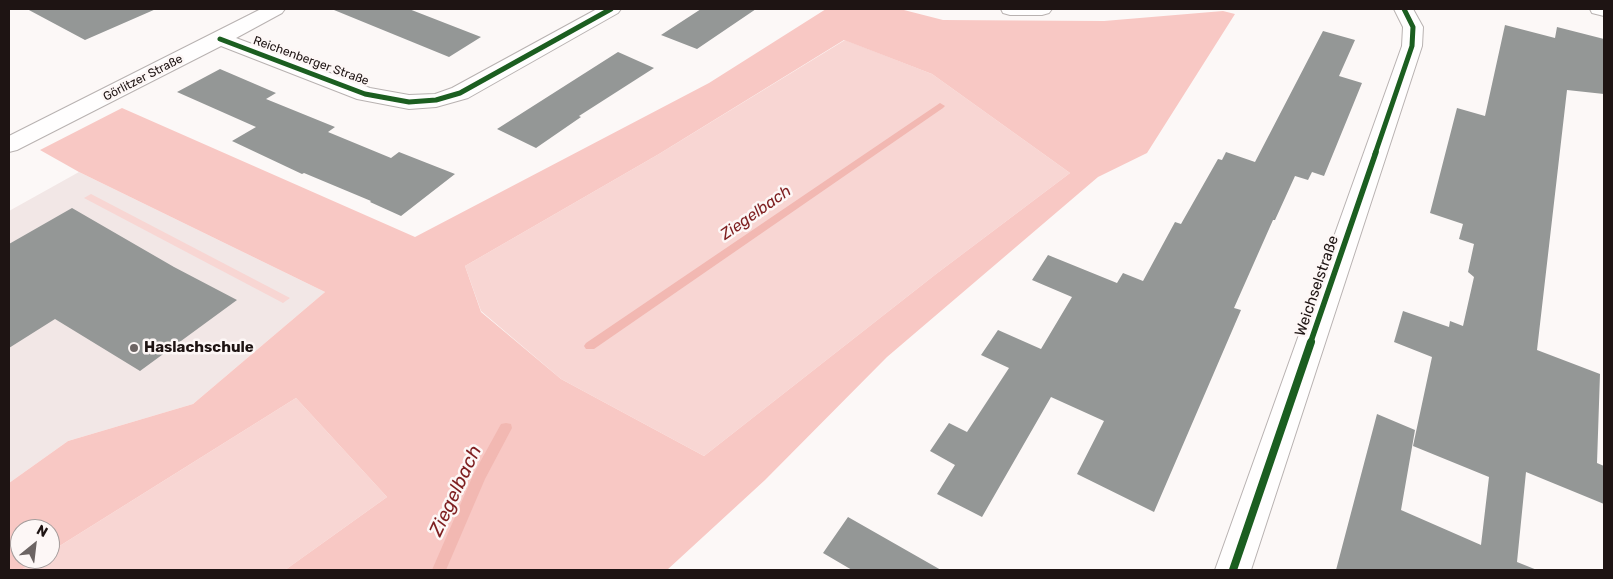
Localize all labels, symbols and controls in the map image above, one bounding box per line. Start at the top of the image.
street label: Reichenberger Straße [251,33,371,89]
street label: Görlitzer Straße [101,52,185,104]
water label: Ziegelbach [717,182,795,244]
street label: Weichselstraße [1291,233,1343,339]
place label: Haslachschule [144,339,254,357]
marker: Haslachschule [128,342,140,354]
water label: Ziegelbach [425,442,487,540]
north arrow [10,519,60,569]
text: N [33,521,51,541]

